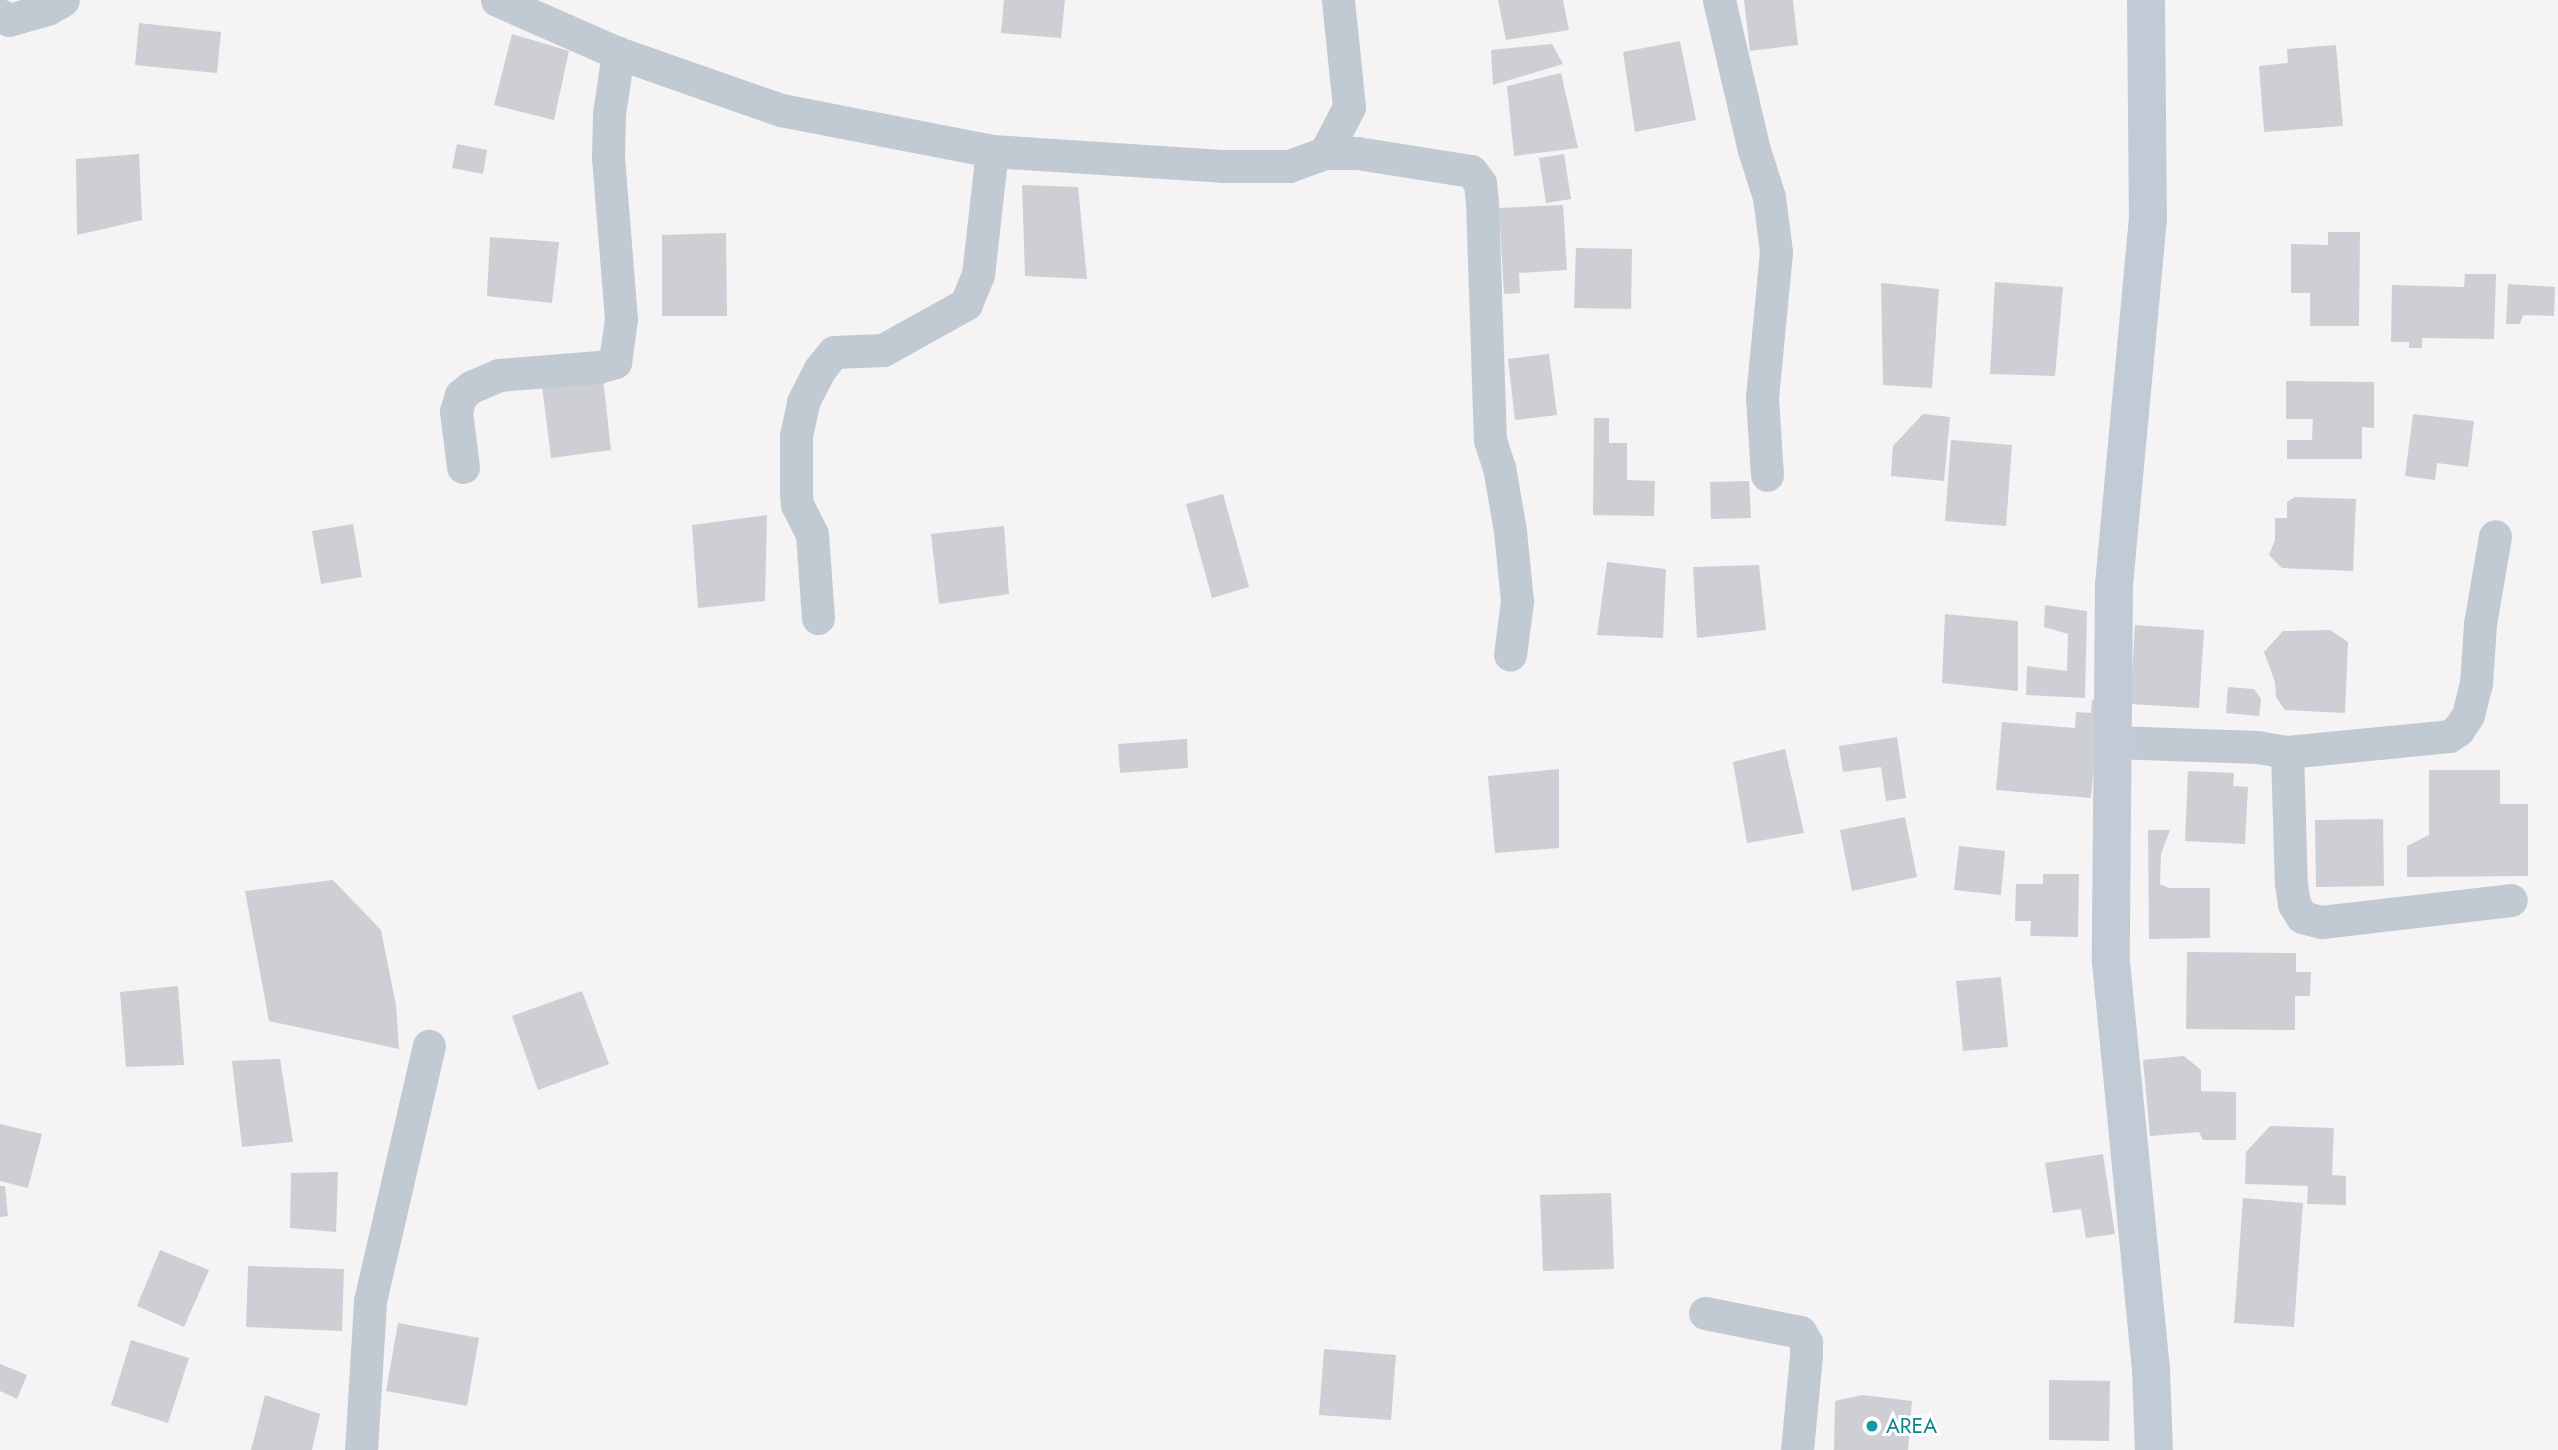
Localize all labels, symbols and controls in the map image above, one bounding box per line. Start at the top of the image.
place label: AREA [1886,1413,1937,1439]
marker: AREA [1864,1418,1880,1434]

